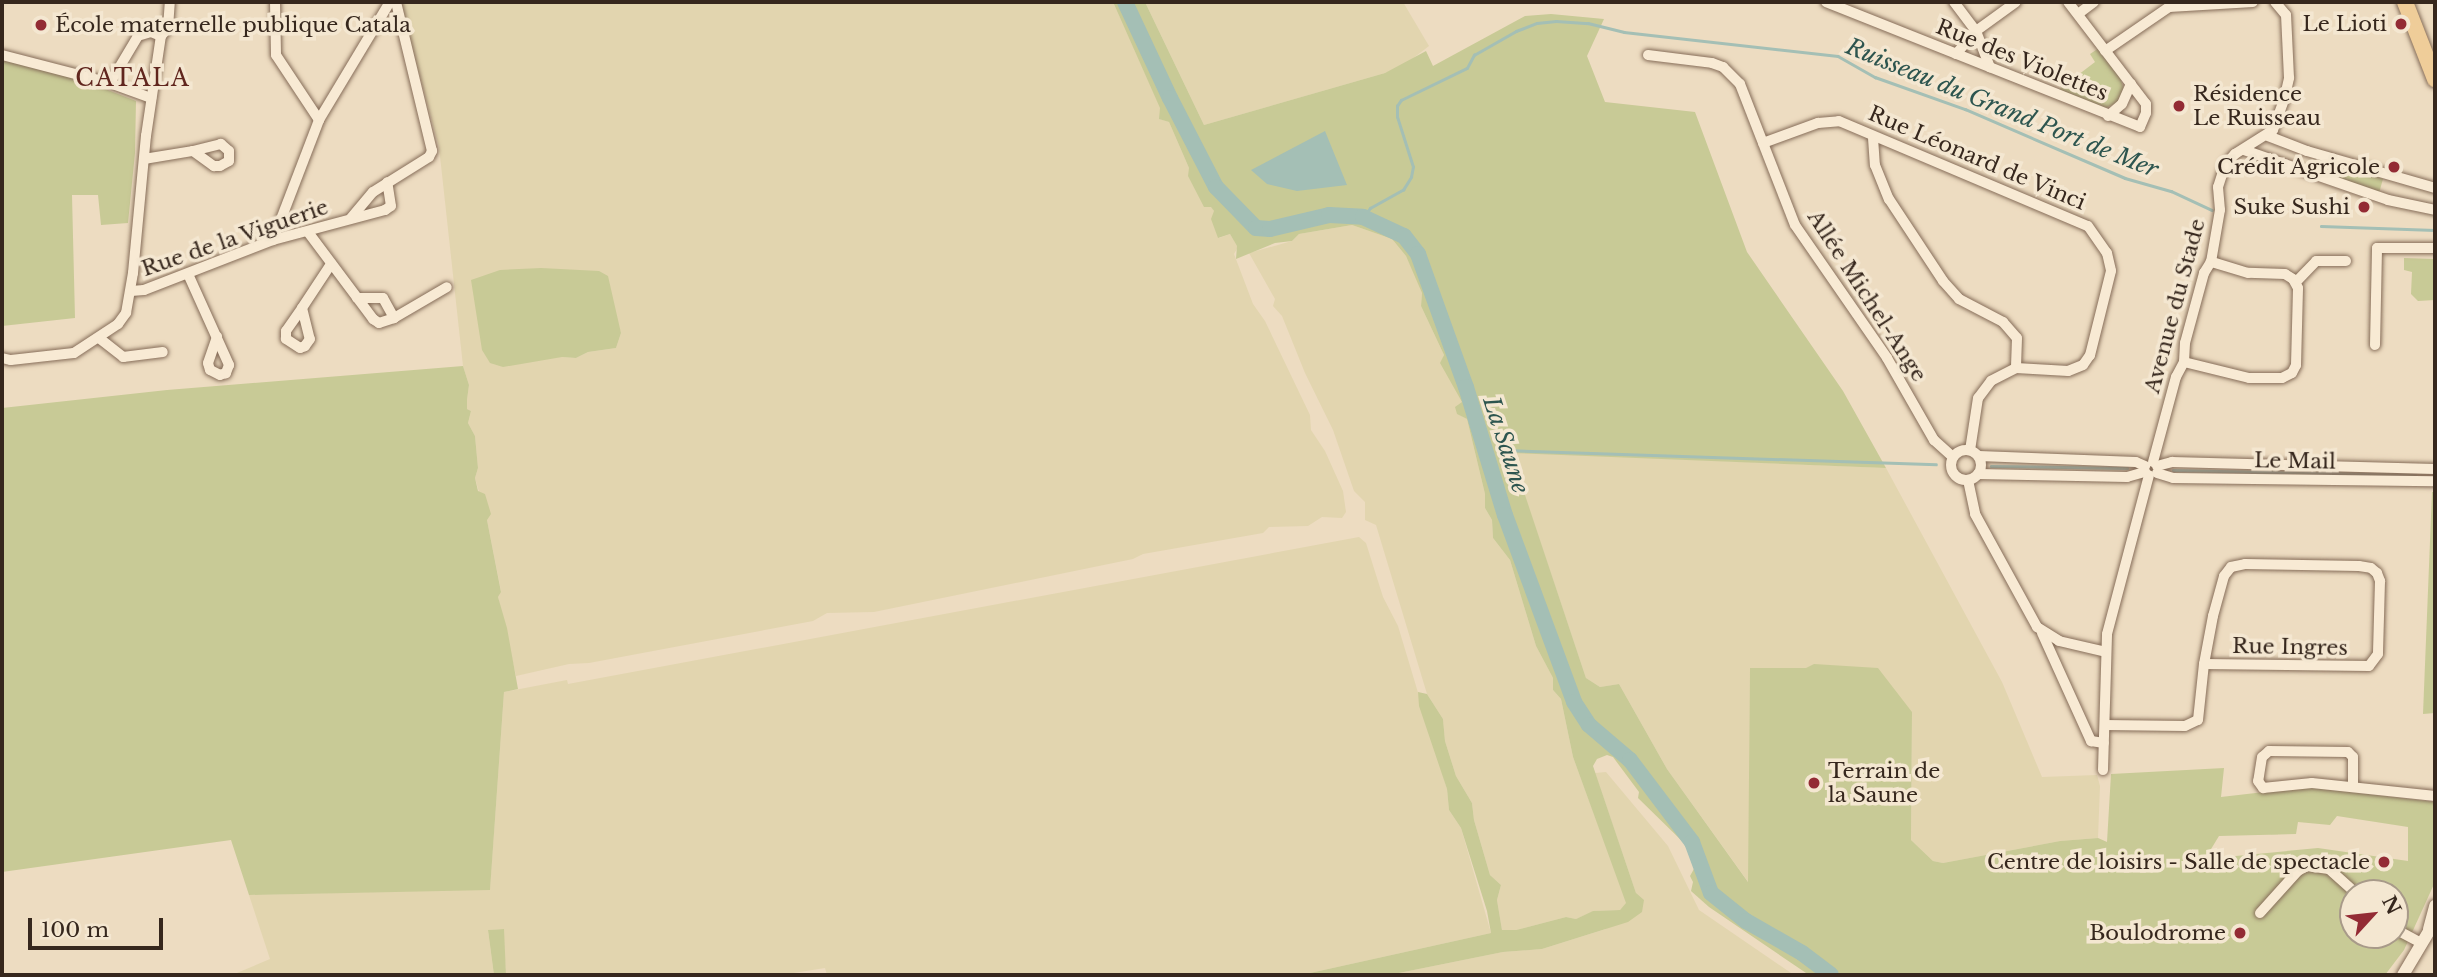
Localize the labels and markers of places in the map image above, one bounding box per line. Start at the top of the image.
place label: Le Lioti [2302,11,2387,37]
place label: École maternelle publique Catala [55,12,411,38]
marker: Le Lioti [2393,16,2409,32]
marker: École maternelle publique Catala [33,17,49,33]
place label: Résidence Le Ruisseau [2193,81,2321,131]
marker: Résidence Le Ruisseau [2171,98,2187,114]
place label: Crédit Agricole [2216,154,2380,180]
marker: Crédit Agricole [2386,159,2402,175]
place label: Suke Sushi [2233,194,2350,220]
marker: Suke Sushi [2356,199,2372,215]
place label: Terrain de la Saune [1828,758,1940,808]
marker: Terrain de la Saune [1806,775,1822,791]
place label: Centre de loisirs - Salle de spectacle [1987,849,2370,875]
marker: Centre de loisirs - Salle de spectacle [2376,854,2392,870]
place label: Boulodrome [2089,920,2226,946]
marker: Boulodrome [2232,925,2248,941]

